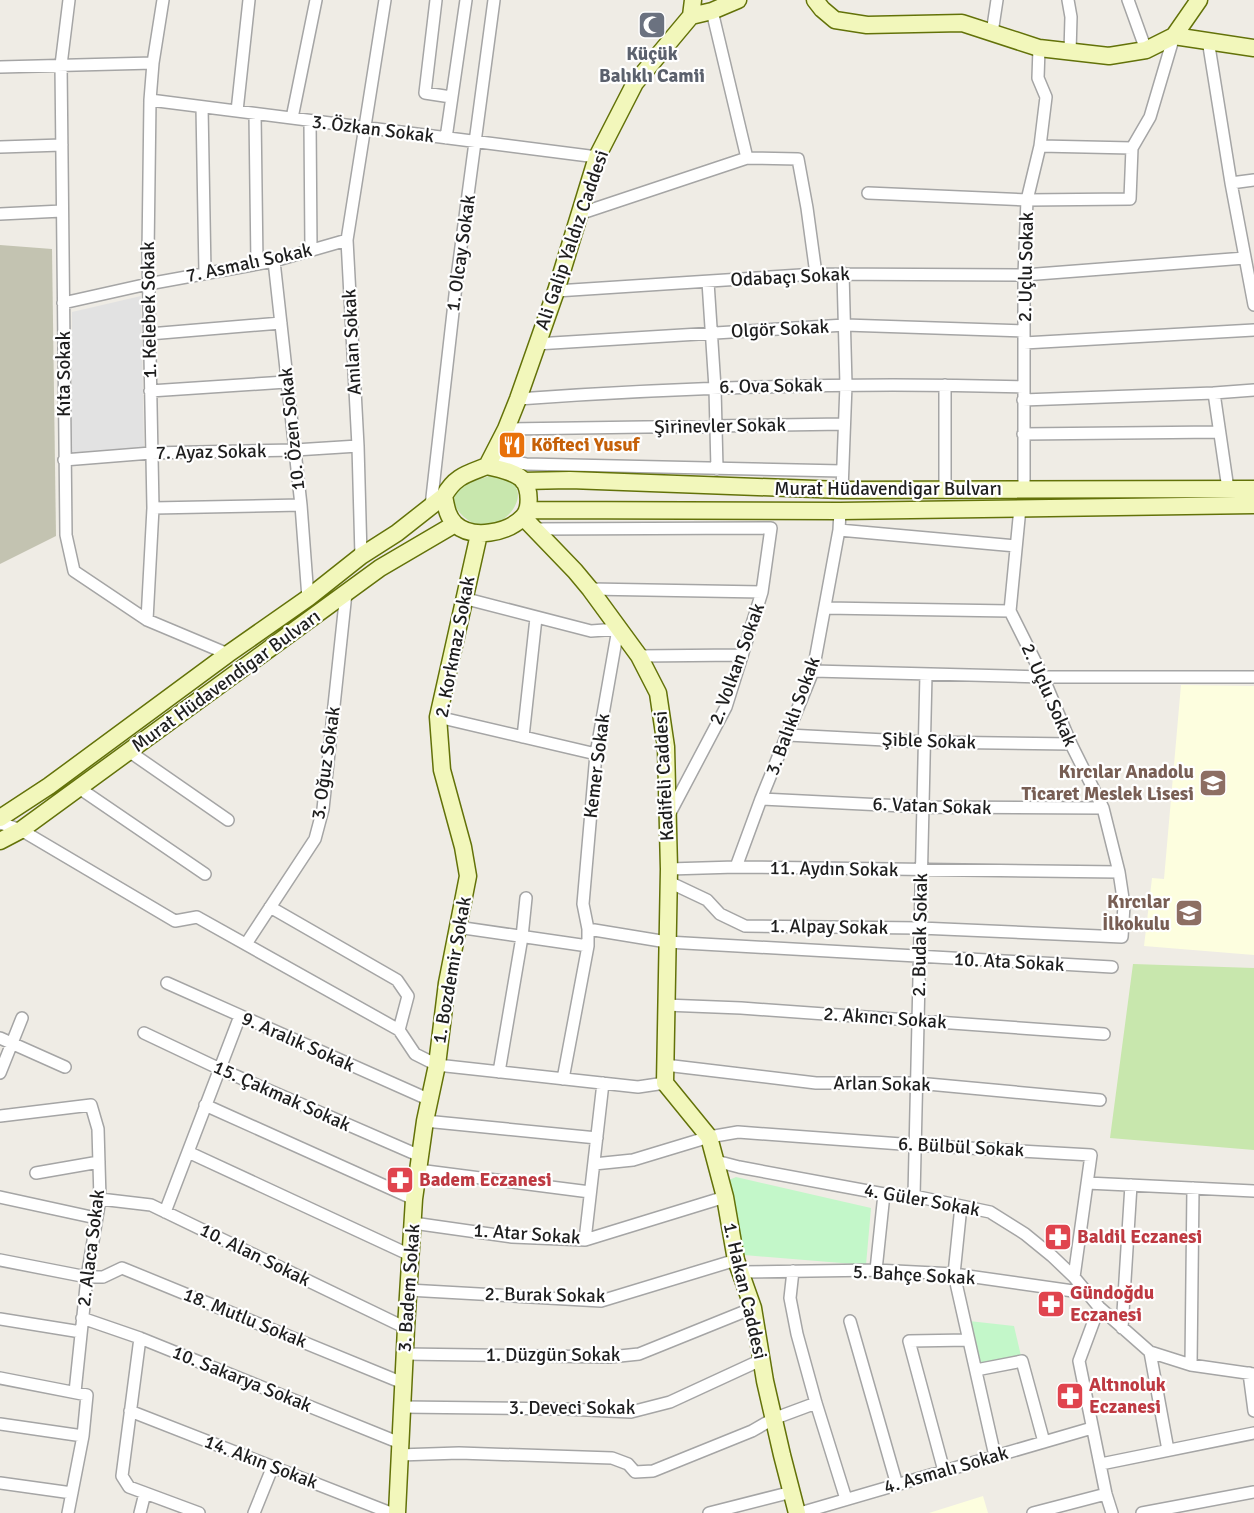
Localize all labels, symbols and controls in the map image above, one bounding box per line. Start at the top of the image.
mosque icon: Küçük Balıklı Camii [637,10,667,40]
place label: Küçük Balıklı Camii [599,42,705,88]
street label: 3. Özkan Sokak [311,110,436,148]
street label: Ali Galip Yaldız Caddesi [530,147,614,333]
street label: 1. Olcay Sokak [441,193,481,313]
street label: 2. Uçlu Sokak [1013,211,1039,322]
street label: 7. Asmalı Sokak [184,238,315,288]
street label: 1. Kelebek Sokak [136,241,162,379]
street label: Odabaçı Sokak [730,262,851,292]
street label: Anılan Sokak [337,288,367,396]
street label: Olgör Sokak [730,314,830,344]
street label: Kıta Sokak [52,331,76,417]
street label: 10. Özen Sokak [274,366,310,492]
street label: 6. Ova Sokak [719,373,823,399]
street label: Şirinevler Sokak [654,413,787,439]
restaurant icon: Köfteci Yusuf [497,430,527,460]
place label: Köfteci Yusuf [531,433,641,457]
street label: 7. Ayaz Sokak [155,439,267,465]
street label: Murat Hüdavendigar Bulvarı [774,477,1002,501]
street label: 2. Korkmaz Sokak [430,574,481,720]
street label: 2. Volkan Sokak [704,599,770,728]
street label: Murat Hüdavendigar Bulvarı [127,604,325,758]
street label: 2. Uçlu Sokak [1016,640,1083,751]
street label: 3. Balıklı Sokak [760,653,826,779]
street label: 3. Oğuz Sokak [306,704,346,821]
street label: Kadifeli Caddesi [649,710,679,842]
street label: Kemer Sokak [579,712,615,820]
street label: Şible Sokak [882,727,977,755]
place label: Kırcılar Anadolu Ticaret Meslek Lisesi [1022,760,1194,806]
school or university icon: Kırcılar Anadolu Ticaret Meslek Lisesi [1198,768,1228,798]
street label: 6. Vatan Sokak [872,792,992,820]
street label: 11. Aydın Sokak [769,856,899,882]
street label: 2. Budak Sokak [907,872,933,997]
place label: Kırcılar İlkokulu [1102,890,1170,936]
street label: 1. Bozdemir Sokak [427,894,477,1045]
school or university icon: Kırcılar İlkokulu [1174,898,1204,928]
street label: 1. Alpay Sokak [770,914,889,940]
street label: 10. Ata Sokak [953,947,1065,977]
street label: 2. Akıncı Sokak [823,1002,948,1034]
street label: 9. Aralık Sokak [238,1006,359,1078]
street label: 15. Çakmak Sokak [210,1055,355,1137]
street label: Arlan Sokak [833,1071,931,1097]
street label: 6. Bülbül Sokak [897,1132,1025,1162]
pharmacy icon: Badem Eczanesi [385,1165,415,1195]
place label: Badem Eczanesi [419,1168,552,1192]
street label: 4. Güler Sokak [862,1178,982,1222]
street label: 2. Alaca Sokak [72,1188,110,1308]
street label: 10. Alan Sokak [196,1218,315,1292]
street label: 1. Atar Sokak [473,1218,582,1250]
street label: 1. Hakan Caddesi [718,1220,772,1362]
pharmacy icon: Baldil Eczanesi [1043,1222,1073,1252]
street label: 3. Badem Sokak [393,1223,425,1353]
place label: Baldil Eczanesi [1077,1225,1202,1249]
street label: 5. Bahçe Sokak [852,1260,976,1290]
place label: Gündoğdu Eczanesi [1070,1281,1154,1327]
street label: 18. Mutlu Sokak [180,1282,311,1354]
street label: 2. Burak Sokak [484,1282,606,1308]
pharmacy icon: Gündoğdu Eczanesi [1036,1289,1066,1319]
street label: 10. Sakarya Sokak [169,1340,316,1418]
street label: 1. Düzgün Sokak [486,1343,621,1367]
place label: Altınoluk Eczanesi [1089,1373,1166,1419]
pharmacy icon: Altınoluk Eczanesi [1055,1381,1085,1411]
street label: 3. Deveci Sokak [509,1396,636,1420]
street label: 14. Akın Sokak [201,1429,322,1495]
street label: 4. Asmalı Sokak [881,1441,1011,1499]

